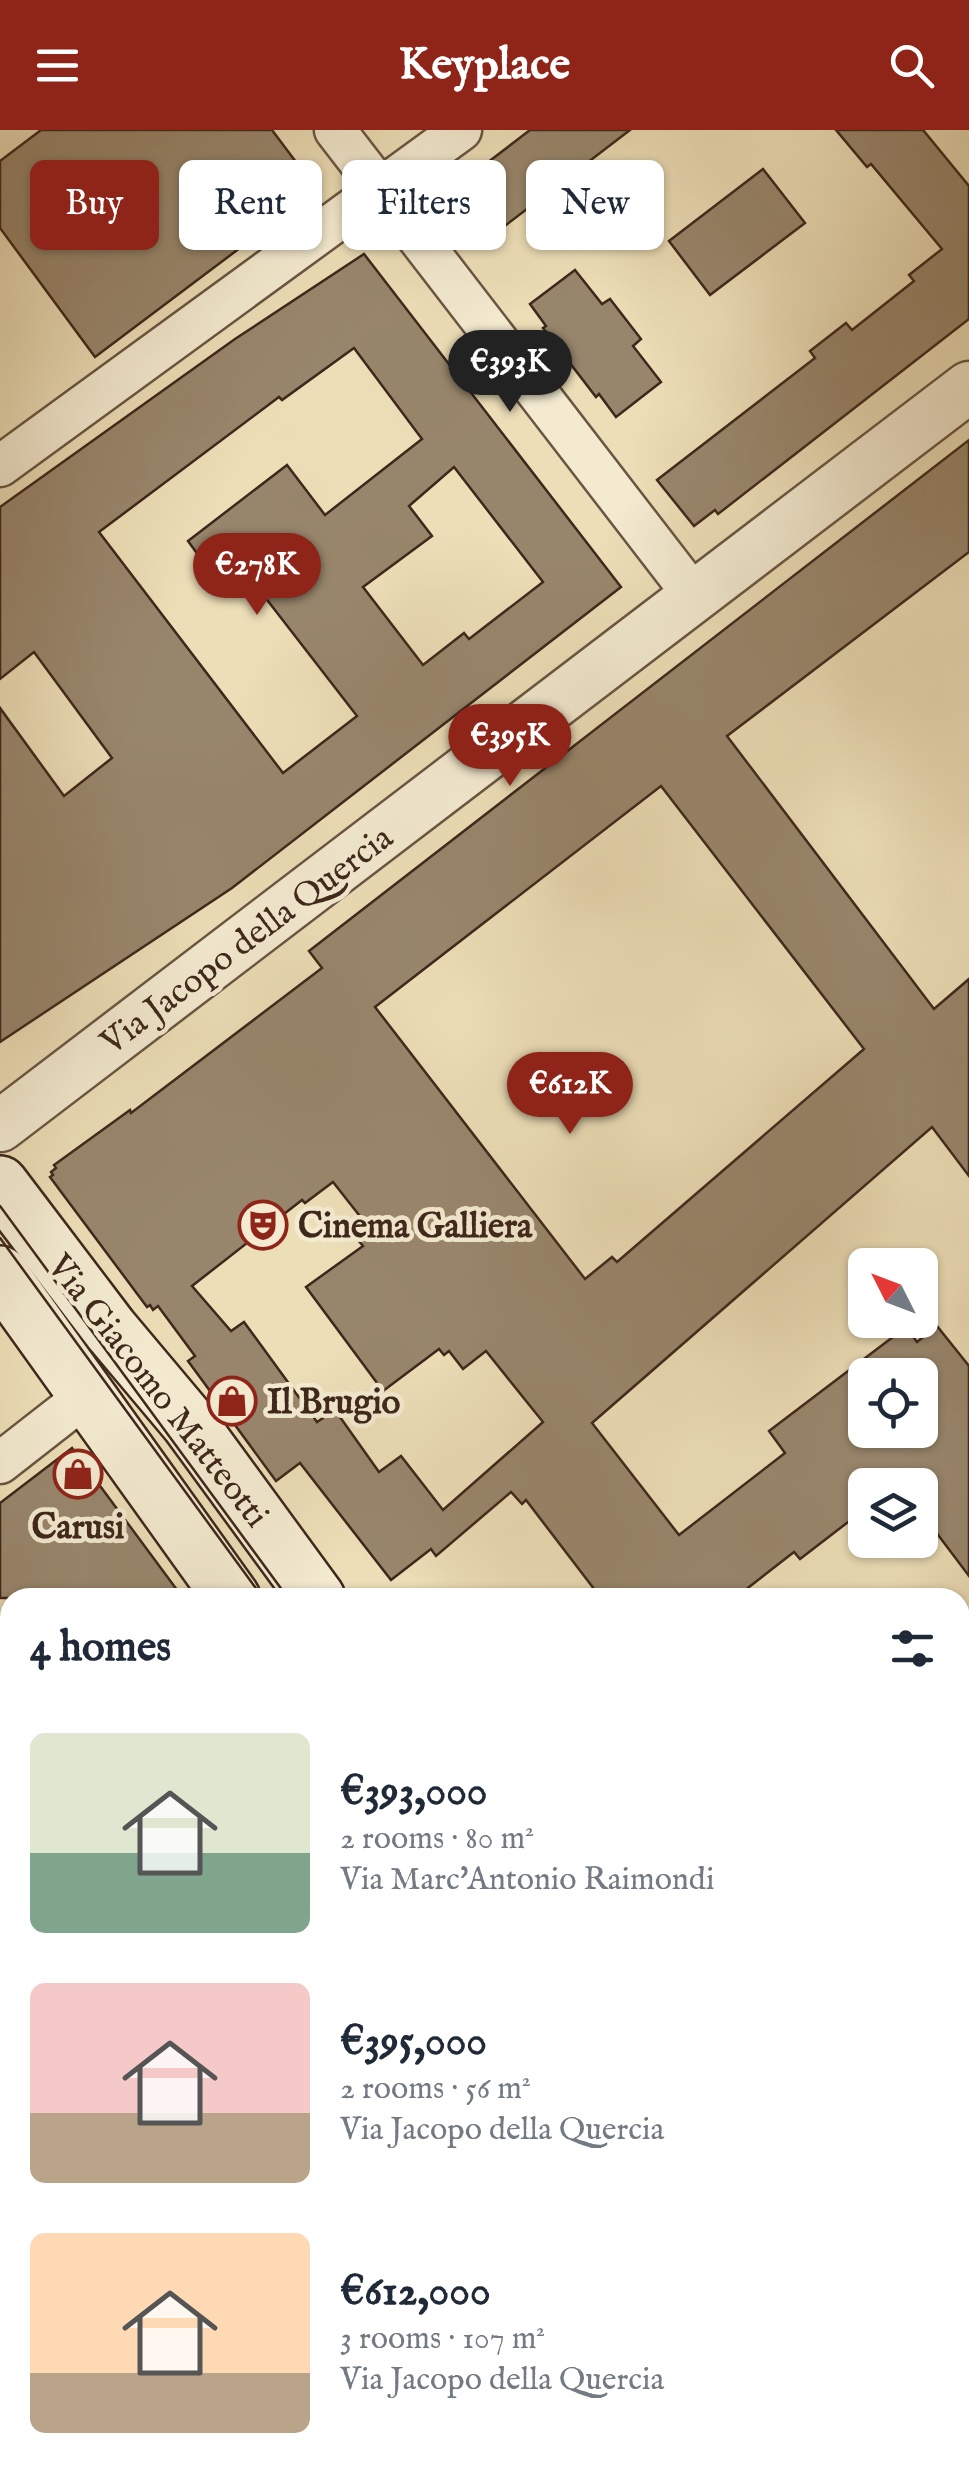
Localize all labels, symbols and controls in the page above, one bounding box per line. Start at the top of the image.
text: Keyplace [399,37,570,94]
icon: menu [30,38,85,93]
icon: search [884,38,939,93]
chip: Buy [30,160,159,250]
chip: Rent [179,160,322,250]
chip: Filters [342,160,506,250]
chip: New [526,160,664,250]
pin: €393K [440,330,580,415]
text: €393K [470,342,550,383]
pin: €278K [187,533,327,618]
text: €278K [215,545,299,586]
pin: €395K [440,704,580,789]
text: €395K [470,716,550,757]
street label: Via Jacopo della Quercia [91,816,403,1066]
pin: €612K [500,1052,640,1137]
text: €612K [529,1064,611,1105]
theatre icon: Cinema Galliera [237,1199,289,1251]
place label: Cinema Galliera [298,1205,533,1250]
street label: Via Giacomo Matteotti [36,1245,278,1537]
north arrow [848,1248,938,1338]
map controls [848,1248,938,1558]
button: locate [848,1358,938,1448]
shop icon: Il Brugio [206,1375,258,1427]
place label: Il Brugio [267,1381,401,1426]
shop icon: Carusi [52,1448,104,1500]
button: layers [848,1468,938,1558]
place label: Carusi [32,1506,124,1551]
icon: filters [885,1621,940,1676]
text: 4 homes [30,1622,171,1675]
text: €393,000 [340,1766,487,1819]
icon: home [110,1773,230,1893]
text: 2 rooms · 80 m² [340,1819,534,1860]
text: Via Marc'Antonio Raimondi [340,1860,714,1901]
text: €395,000 [340,2016,487,2069]
icon: home [110,2023,230,2143]
text: 2 rooms · 56 m² [340,2069,531,2110]
text: Via Jacopo della Quercia [340,2110,664,2151]
text: €612,000 [340,2266,491,2319]
icon: home [110,2273,230,2393]
text: 3 rooms · 107 m² [340,2319,545,2360]
text: Via Jacopo della Quercia [340,2360,664,2401]

